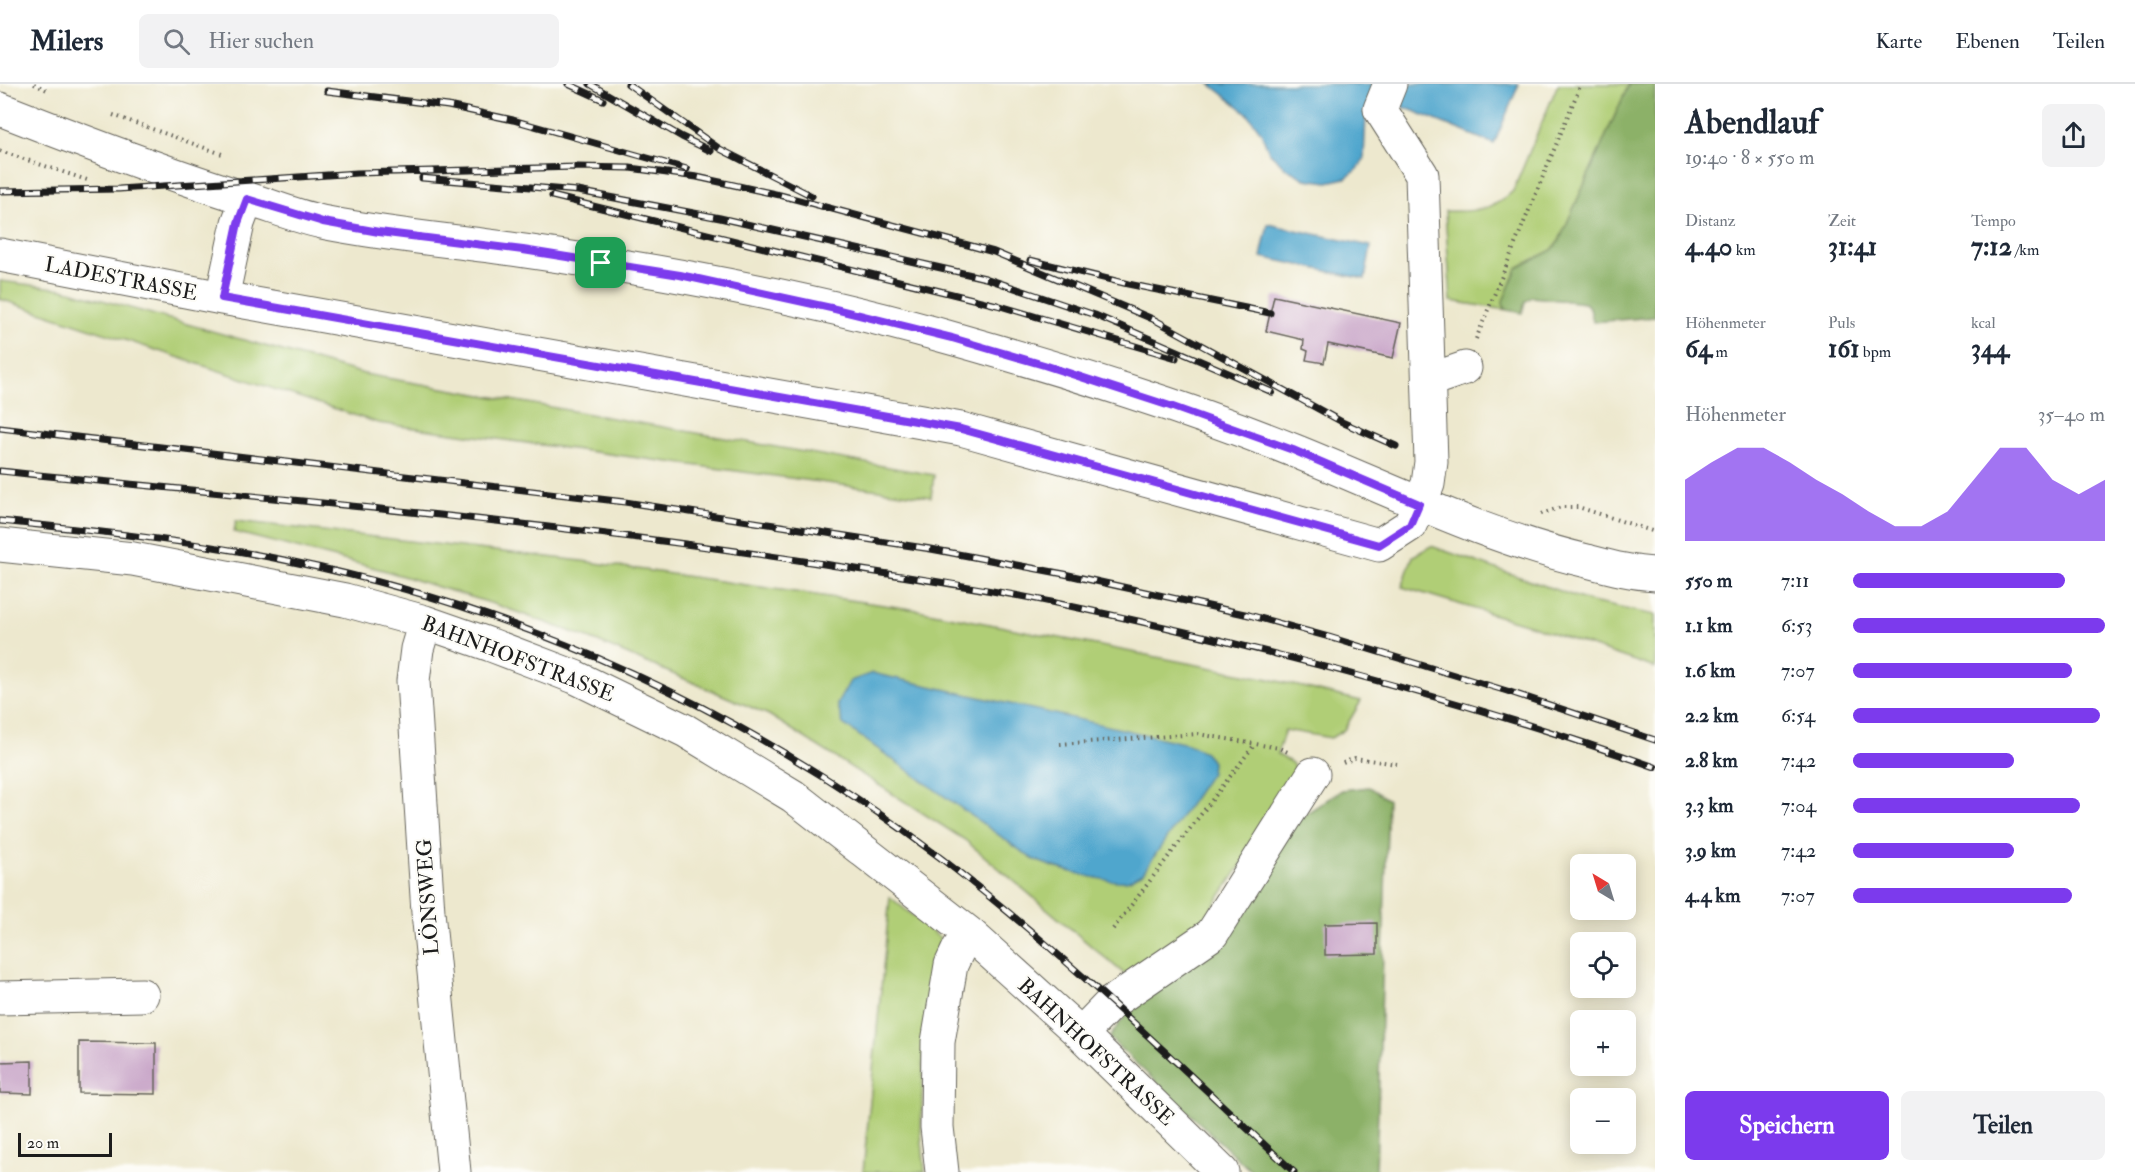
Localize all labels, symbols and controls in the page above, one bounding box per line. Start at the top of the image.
search box [139,14,559,68]
text: Milers [30,24,103,59]
icon: search [160,25,193,58]
text: Hier suchen [208,27,314,55]
text: Karte [1875,28,1922,55]
text: Ebenen [1955,28,2020,55]
text: Teilen [2053,28,2105,55]
text: Abendlauf [1685,102,1819,143]
button: share [2042,104,2105,167]
text: 19:40 · 8 × 550 m [1685,145,1815,170]
text: Distanz [1685,211,1736,231]
text: Zeit [1828,211,1856,231]
text: Tempo [1971,211,2016,231]
text: 4.40 [1685,231,1732,263]
text: 31:41 [1828,231,1877,263]
text: 7:12 [1971,231,2012,263]
pin [575,237,626,288]
text: km [1732,240,1756,260]
text: /km [2012,240,2039,260]
icon: arrive [584,246,617,279]
street label: LADESTRASSE [42,251,200,307]
text: Höhenmeter [1685,313,1766,333]
text: Puls [1828,313,1855,333]
text: kcal [1971,313,1996,333]
text: 64 [1685,333,1712,365]
text: 161 [1828,333,1859,365]
text: 344 [1971,333,2009,365]
text: m [1712,342,1728,362]
text: bpm [1859,342,1891,362]
text: Höhenmeter [1685,402,1786,427]
text: 35–40 m [2038,402,2105,427]
text: 550 m [1685,568,1732,593]
text: 7:11 [1781,568,1809,593]
street label: BAHNHOFSTRASSE [418,610,618,708]
text: 1.1 km [1685,613,1732,638]
text: 6:53 [1781,613,1813,638]
text: 1.6 km [1685,658,1735,683]
text: 7:07 [1781,658,1815,683]
text: 2.2 km [1685,703,1738,728]
text: 6:54 [1781,703,1815,728]
text: 2.8 km [1685,748,1738,773]
text: 7:42 [1781,748,1816,773]
text: 3.3 km [1685,793,1733,818]
text: 7:04 [1781,793,1816,818]
street label: LÖNSWEG [410,838,446,956]
text: 3.9 km [1685,838,1736,863]
text: 7:42 [1781,838,1816,863]
north arrow [1570,854,1636,920]
map controls [1570,854,1636,1154]
text: 4.4 km [1685,883,1740,908]
text: 7:07 [1781,883,1815,908]
button: locate [1570,932,1636,998]
street label: BAHNHOFSTRASSE [1012,972,1180,1132]
button: + [1570,1010,1636,1076]
button: − [1570,1088,1636,1154]
button: Speichern [1685,1091,1889,1160]
button: Teilen [1901,1091,2105,1160]
scale bar [18,1130,112,1158]
text: 20 m [27,1133,59,1153]

